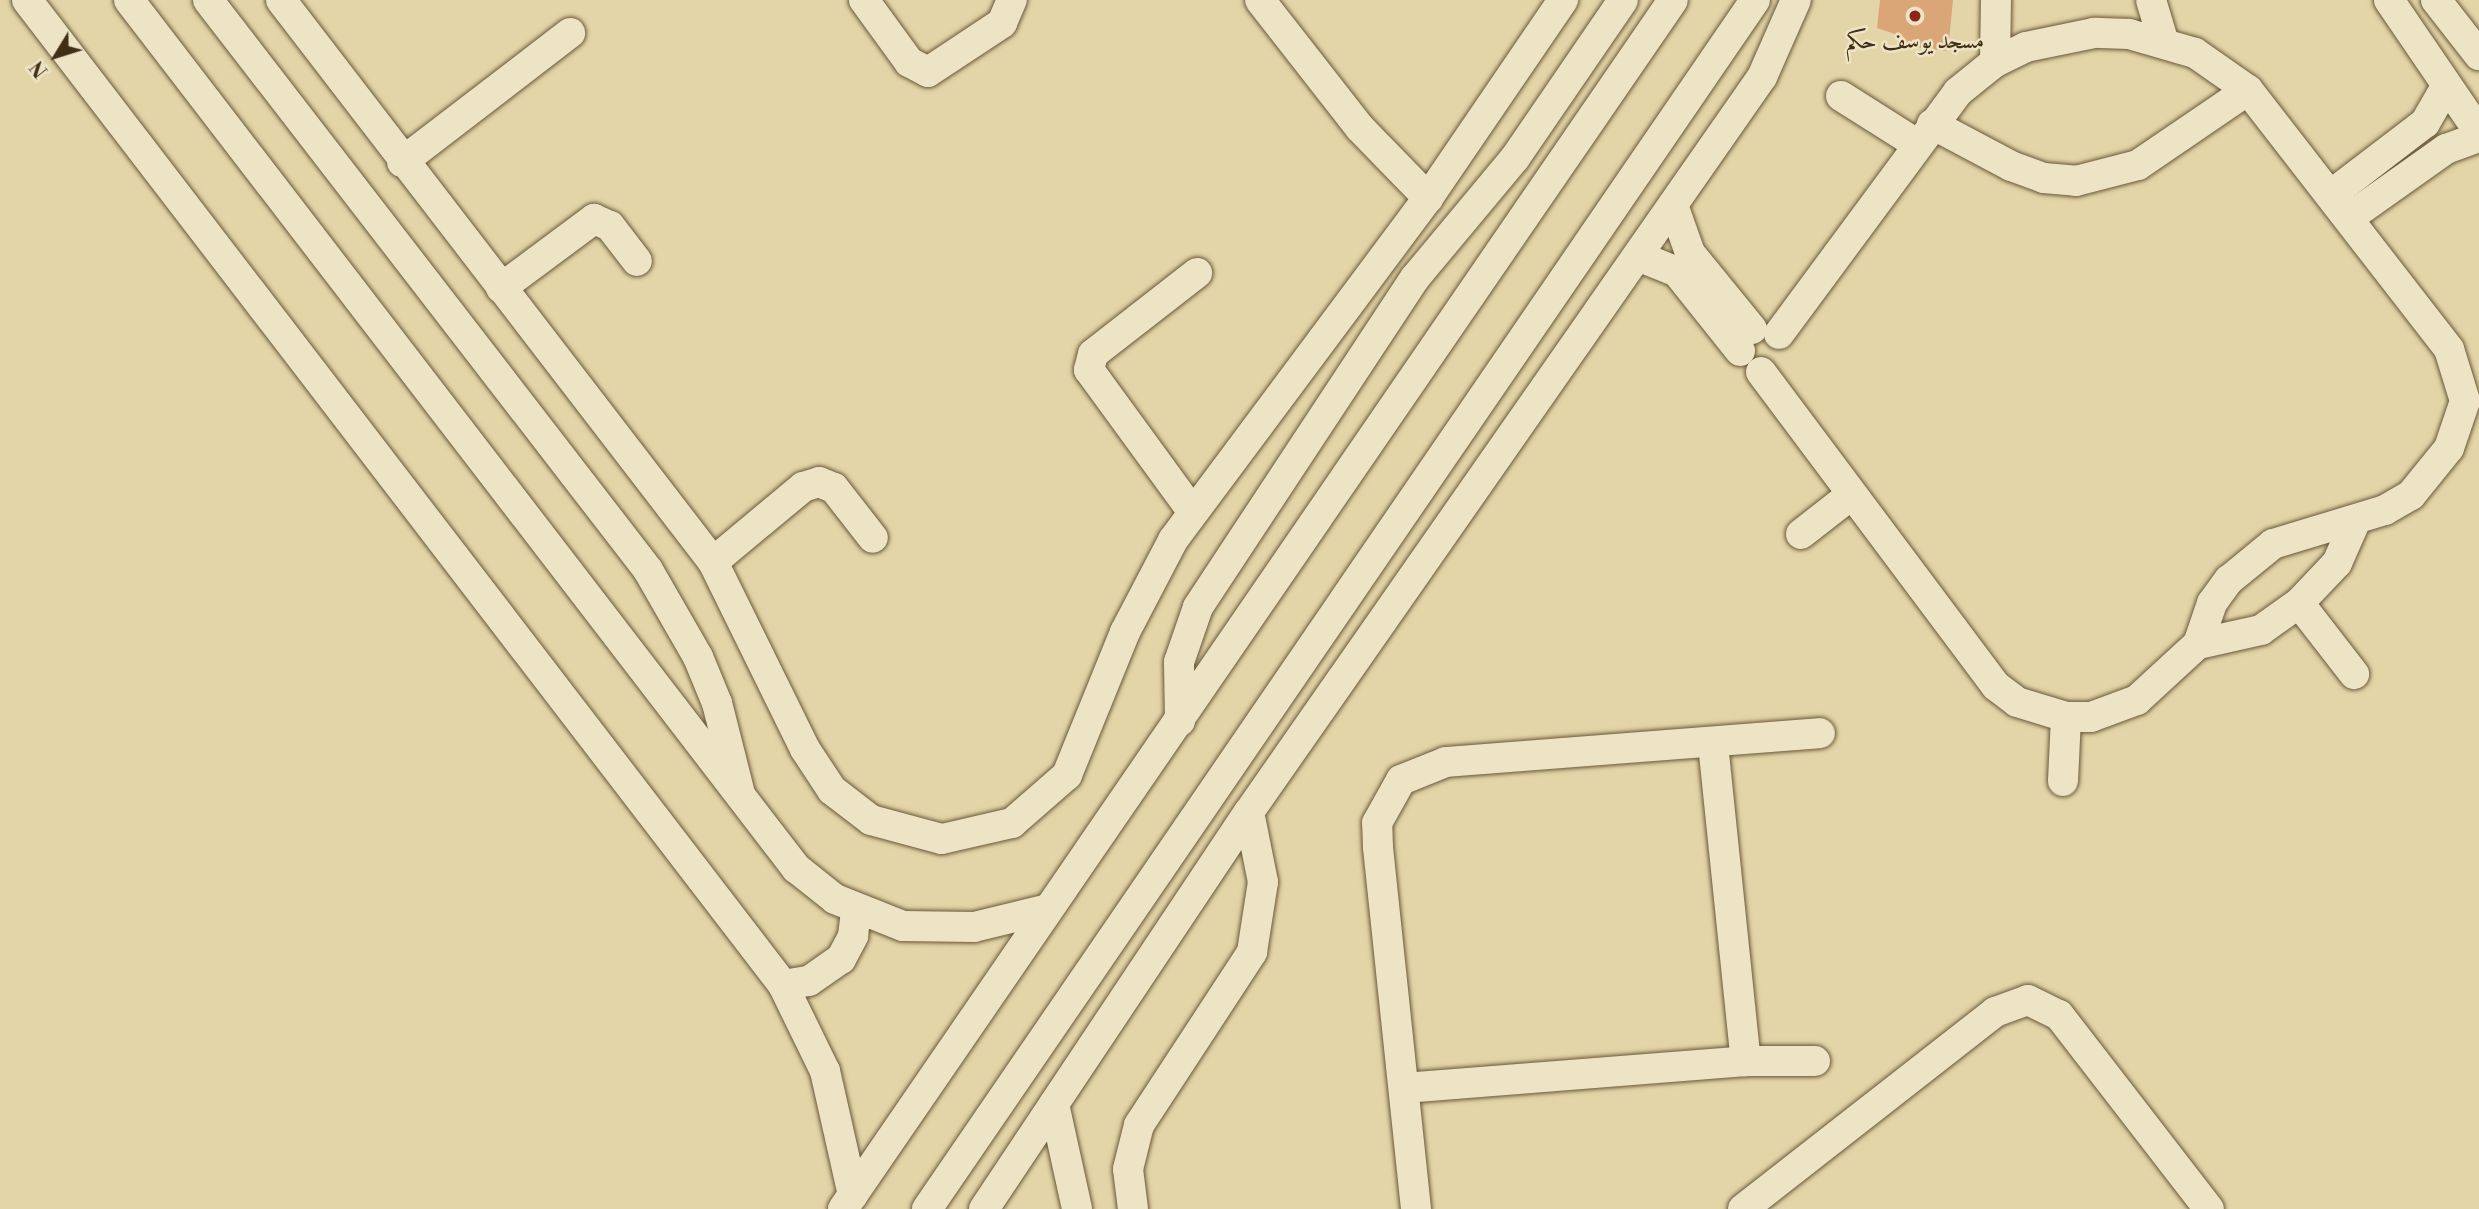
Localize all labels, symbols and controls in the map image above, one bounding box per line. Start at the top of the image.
marker: مسجد يوسف حكم [1907,8,1923,24]
north arrow [21,21,91,91]
place label: مسجد يوسف حكم [1846,28,1984,56]
text: N [25,56,54,82]

